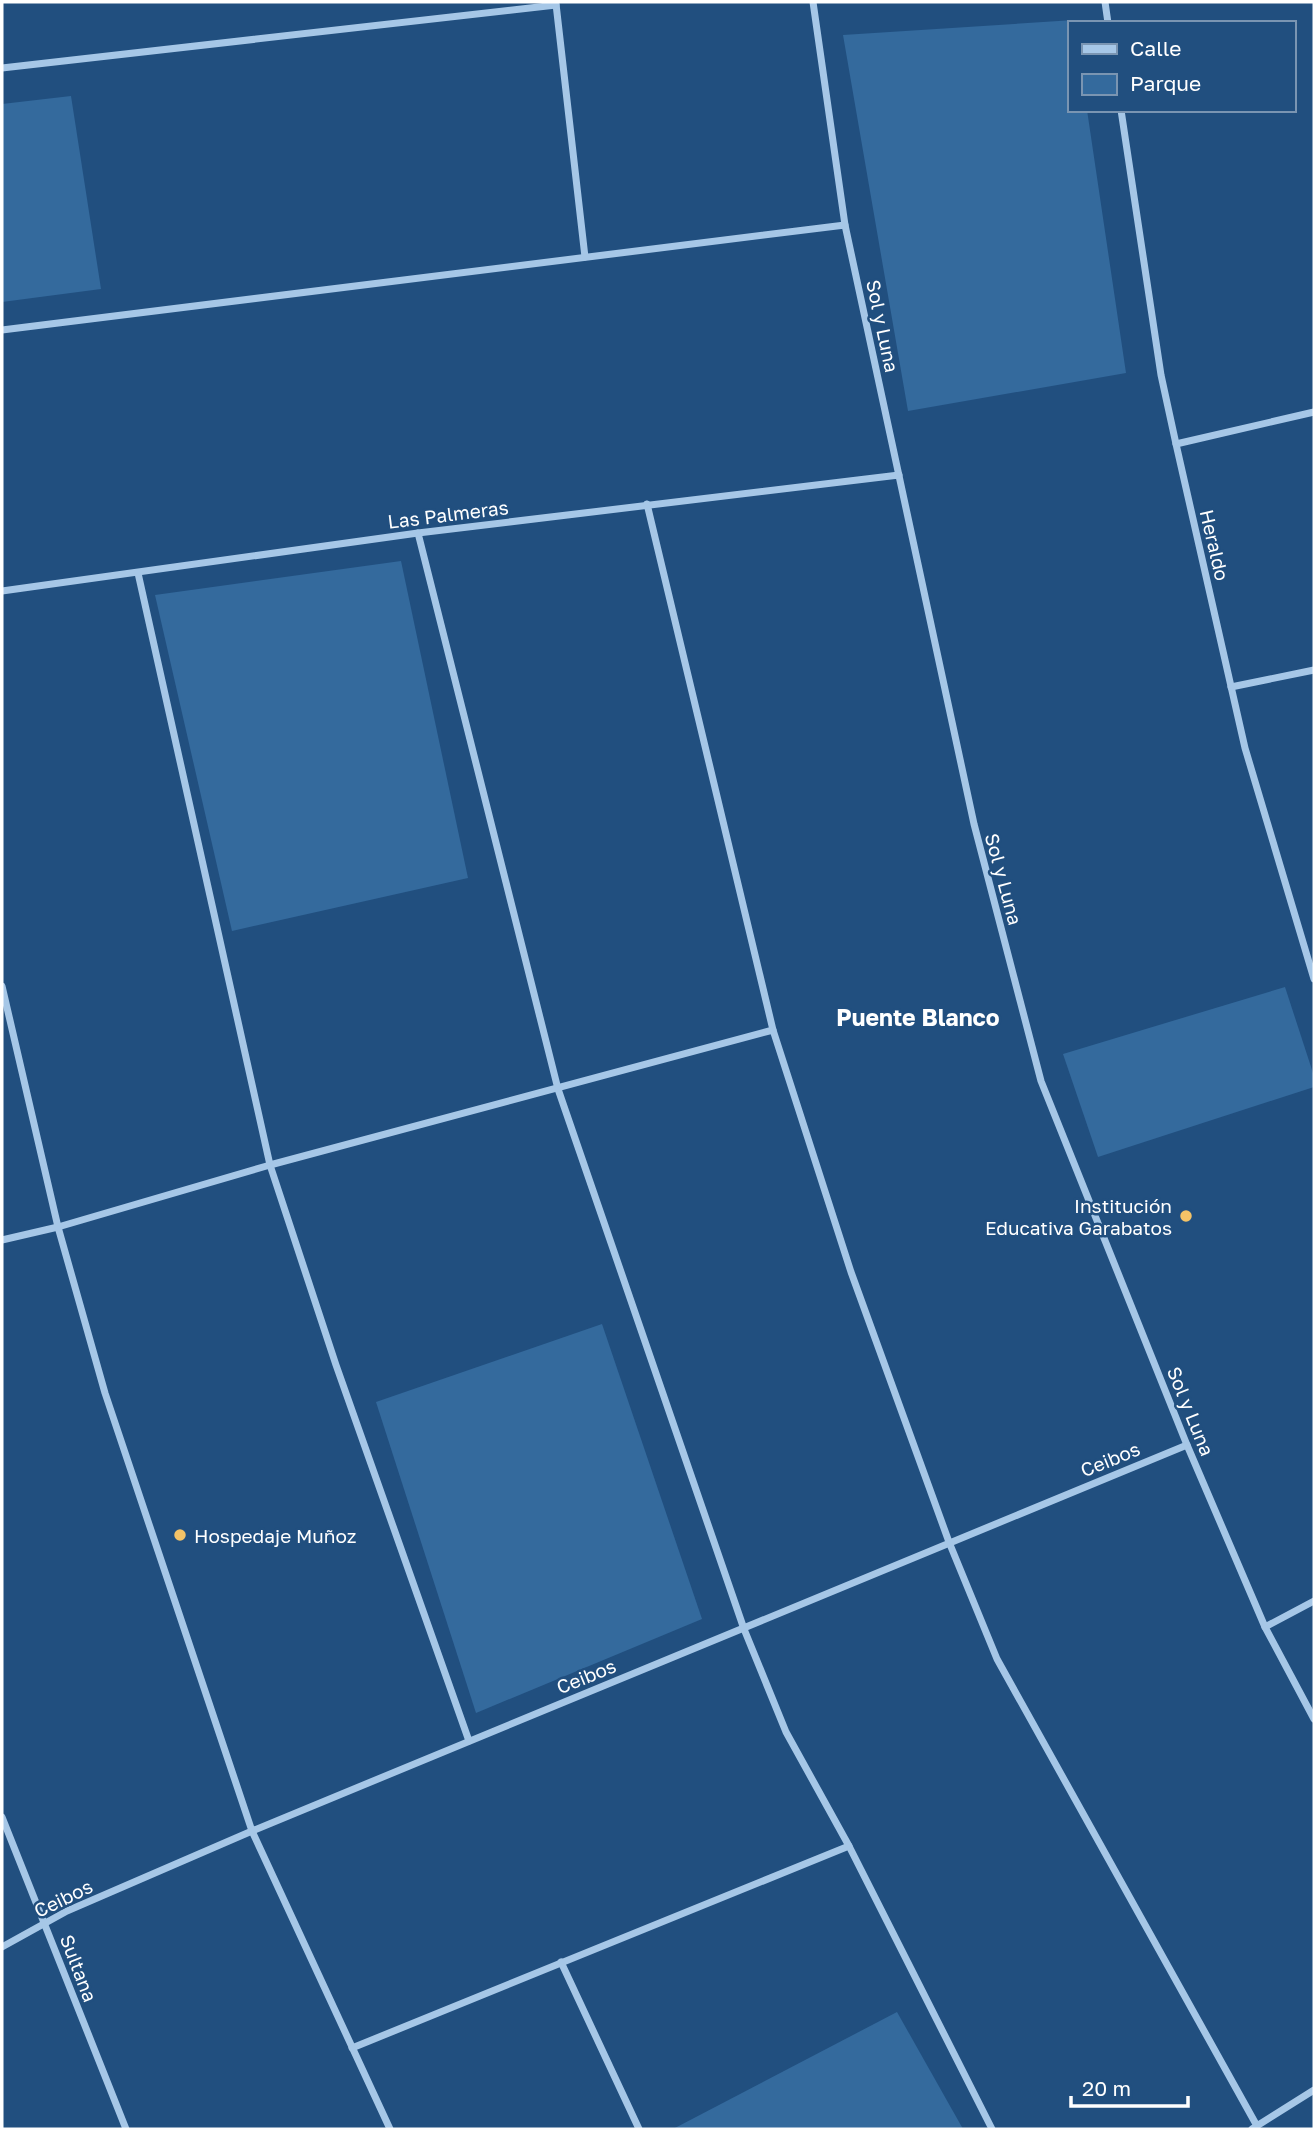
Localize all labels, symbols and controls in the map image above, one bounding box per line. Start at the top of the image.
legend [1068,21,1295,112]
text: Calle [1130,35,1182,61]
text: Parque [1130,70,1201,96]
street label: Sol y Luna [862,278,904,374]
street label: Las Palmeras [386,495,510,533]
street label: Heraldo [1196,507,1234,583]
street label: Sol y Luna [981,831,1027,927]
district label: Puente Blanco [836,1003,1000,1031]
place label: Institución Educativa Garabatos [985,1194,1172,1239]
marker: Institución Educativa Garabatos [1178,1208,1194,1224]
street label: Sol y Luna [1163,1363,1219,1459]
street label: Ceibos [1077,1437,1143,1481]
place label: Hospedaje Muñoz [194,1524,357,1547]
marker: Hospedaje Muñoz [172,1527,188,1543]
street label: Ceibos [553,1654,619,1698]
street label: Ceibos [30,1874,96,1922]
street label: Sultana [56,1931,102,2005]
scale bar [1071,2064,1188,2108]
text: 20 m [1082,2075,1131,2101]

